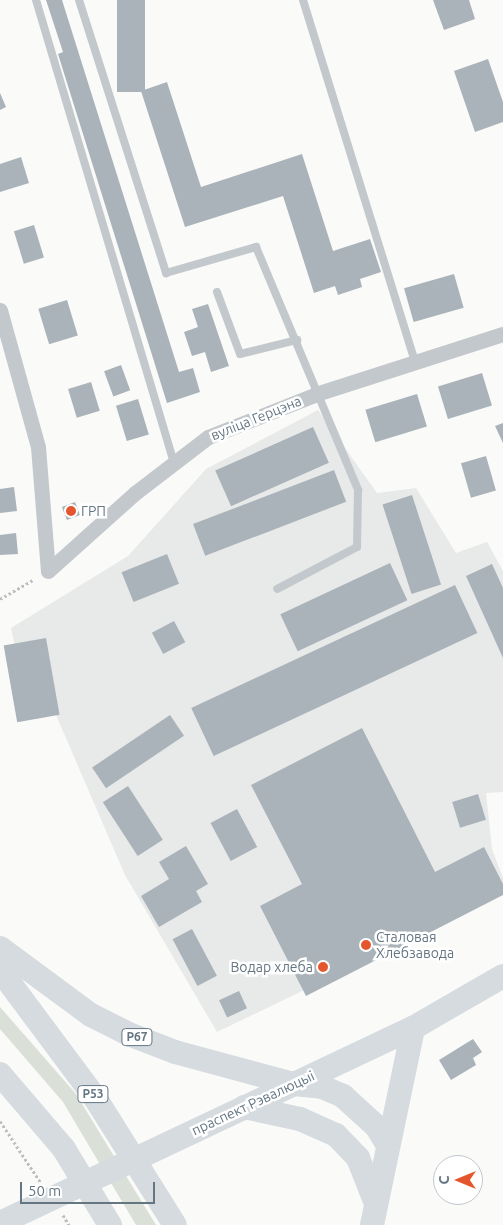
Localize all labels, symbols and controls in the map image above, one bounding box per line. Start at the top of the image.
street label: вуліца Герцэна [208,392,304,444]
place label: ГРП [81,503,106,519]
marker: ГРП [65,505,77,517]
place label: Сталовая Хлебзавода [376,929,454,962]
marker: Сталовая Хлебзавода [360,939,372,951]
place label: Водар хлеба [230,959,313,975]
marker: Водар хлеба [317,961,329,973]
road number: Р67 [121,1028,153,1046]
street label: праспект Рэвалюцыі [189,1067,317,1139]
road number: Р53 [77,1084,109,1104]
north arrow [433,1155,483,1205]
scale bar [22,1172,158,1204]
text: С [436,1176,452,1184]
text: 50 m [28,1182,61,1199]

